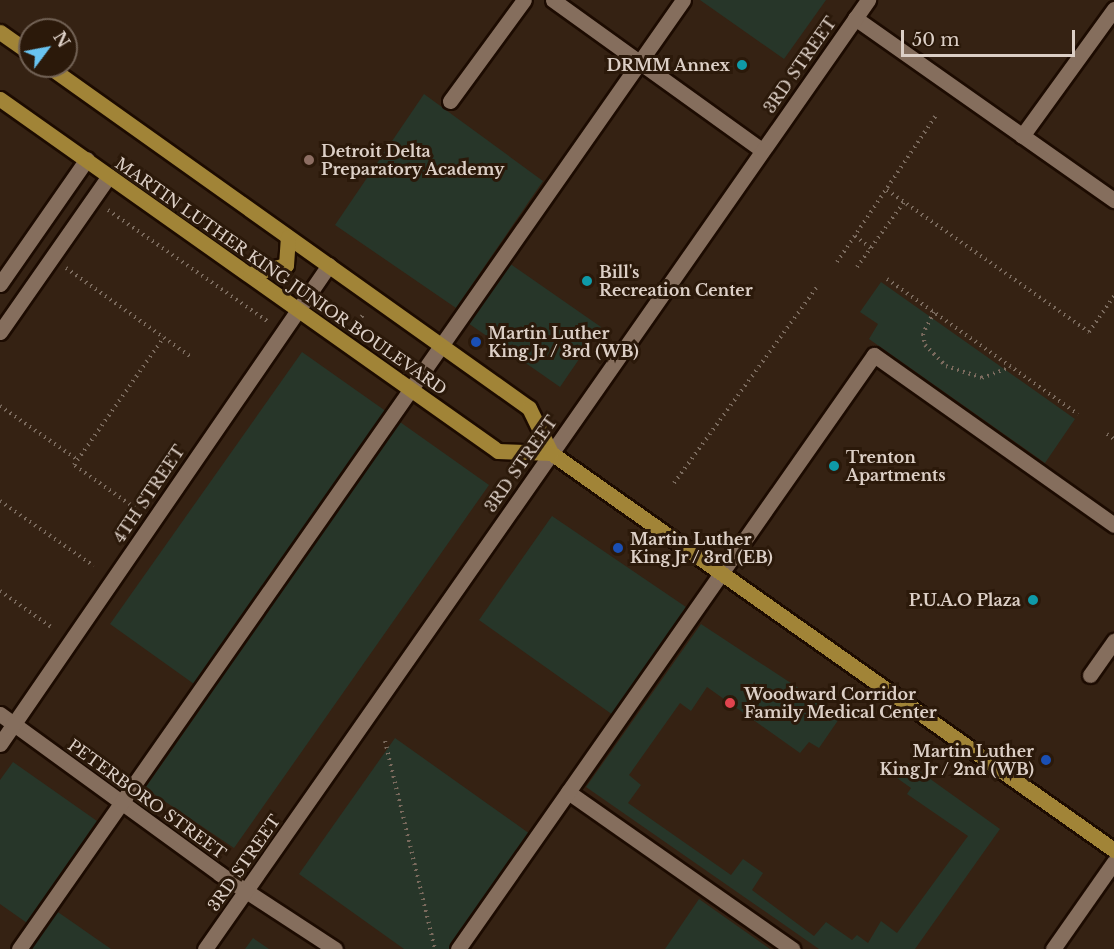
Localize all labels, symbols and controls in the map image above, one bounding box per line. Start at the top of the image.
street label: 3RD STREET [760,13,840,117]
north arrow [18,18,78,78]
scale bar [904,18,1078,56]
text: N [49,28,74,51]
text: 50 m [912,29,960,51]
place label: DRMM Annex [606,55,730,75]
marker: DRMM Annex [735,58,749,72]
place label: Detroit Delta Preparatory Academy [321,141,505,179]
street label: MARTIN LUTHER KING JUNIOR BOULEVARD [111,153,451,399]
marker: Detroit Delta Preparatory Academy [302,153,316,167]
place label: Bill's Recreation Center [599,262,753,300]
marker: Bill's Recreation Center [580,274,594,288]
place label: Martin Luther King Jr / 3rd (WB) [488,323,640,361]
marker: Martin Luther King Jr / 3rd (WB) [469,335,483,349]
street label: 3RD STREET [481,412,561,516]
street label: 4TH STREET [109,442,189,546]
place label: Trenton Apartments [846,447,946,485]
marker: Trenton Apartments [827,459,841,473]
place label: Martin Luther King Jr / 3rd (EB) [630,529,774,567]
marker: Martin Luther King Jr / 3rd (EB) [611,541,625,555]
place label: P.U.A.O Plaza [909,590,1021,610]
marker: P.U.A.O Plaza [1026,593,1040,607]
place label: Woodward Corridor Family Medical Center [744,684,937,722]
marker: Woodward Corridor Family Medical Center [721,694,739,712]
street label: PETERBORO STREET [64,735,230,863]
place label: Martin Luther King Jr / 2nd (WB) [878,741,1034,779]
marker: Martin Luther King Jr / 2nd (WB) [1039,753,1053,767]
street label: 3RD STREET [204,811,284,915]

